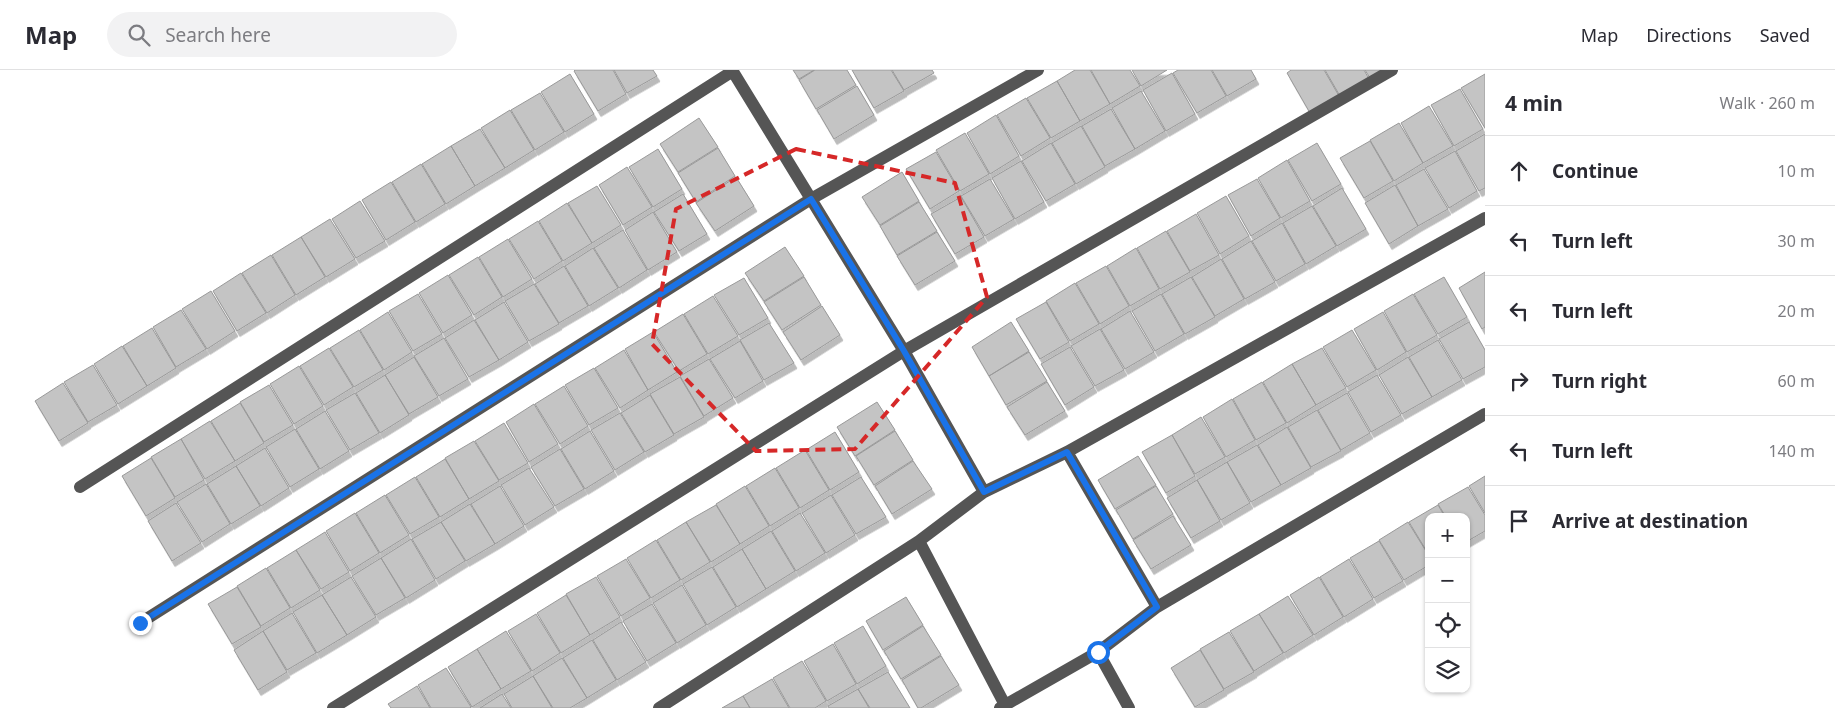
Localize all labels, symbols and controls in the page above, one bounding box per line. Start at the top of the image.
search box [107,12,457,57]
text: Map [25,18,77,51]
icon: search [125,21,153,49]
text: Search here [165,22,271,48]
text: Map [1581,23,1618,47]
text: Directions [1646,23,1732,47]
text: Saved [1760,23,1810,47]
text: 4 min [1505,89,1563,117]
text: Walk · 260 m [1720,92,1815,114]
icon: ahead [1505,157,1533,185]
text: Continue [1552,158,1638,184]
text: 10 m [1778,160,1815,182]
icon: left [1505,227,1533,255]
text: Turn left [1552,228,1633,254]
text: 30 m [1778,230,1815,252]
icon: left [1505,297,1533,325]
text: Turn left [1552,298,1633,324]
text: 20 m [1778,300,1815,322]
icon: right [1505,367,1533,395]
text: Turn right [1552,368,1647,394]
text: 60 m [1778,370,1815,392]
icon: left [1505,437,1533,465]
text: Turn left [1552,438,1633,464]
text: 140 m [1768,440,1815,462]
icon: arrive [1505,507,1533,535]
text: Arrive at destination [1552,508,1748,534]
map controls [1425,513,1470,693]
button: + [1425,513,1470,558]
button: − [1425,558,1470,603]
button: locate [1425,603,1470,648]
route end [129,612,152,635]
route start [1087,641,1110,664]
button: layers [1425,648,1470,693]

